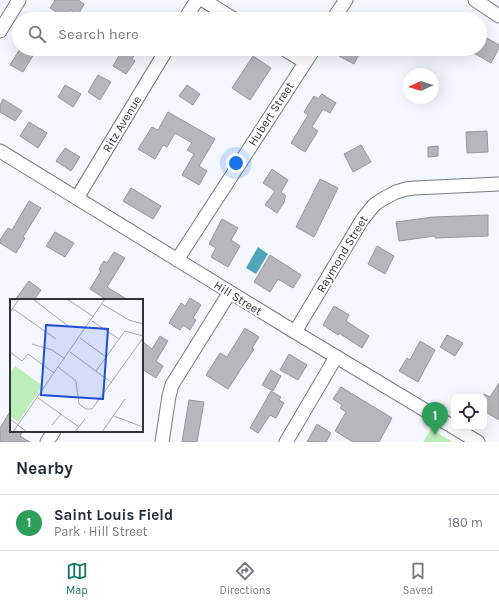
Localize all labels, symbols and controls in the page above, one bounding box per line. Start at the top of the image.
search box [12,12,487,56]
icon: search [26,23,48,45]
text: Search here [58,25,139,43]
north arrow [403,68,439,104]
street label: Hubert Street [245,79,297,149]
street label: Ritz Avenue [100,93,144,155]
your location [226,153,246,173]
street label: Raymond Street [313,212,371,295]
street label: Hill Street [211,278,265,319]
inset map [10,299,143,432]
map controls [451,394,487,430]
button: locate [451,394,487,430]
pin: 1 [422,402,448,435]
text: Nearby [16,458,73,478]
text: Saint Louis Field [54,506,173,524]
text: 1 [27,515,31,530]
text: 180 m [448,515,483,530]
text: Park · Hill Street [54,524,148,539]
tab: Map [66,560,88,597]
tab: Directions [219,560,271,597]
tab: Saved [403,560,433,597]

